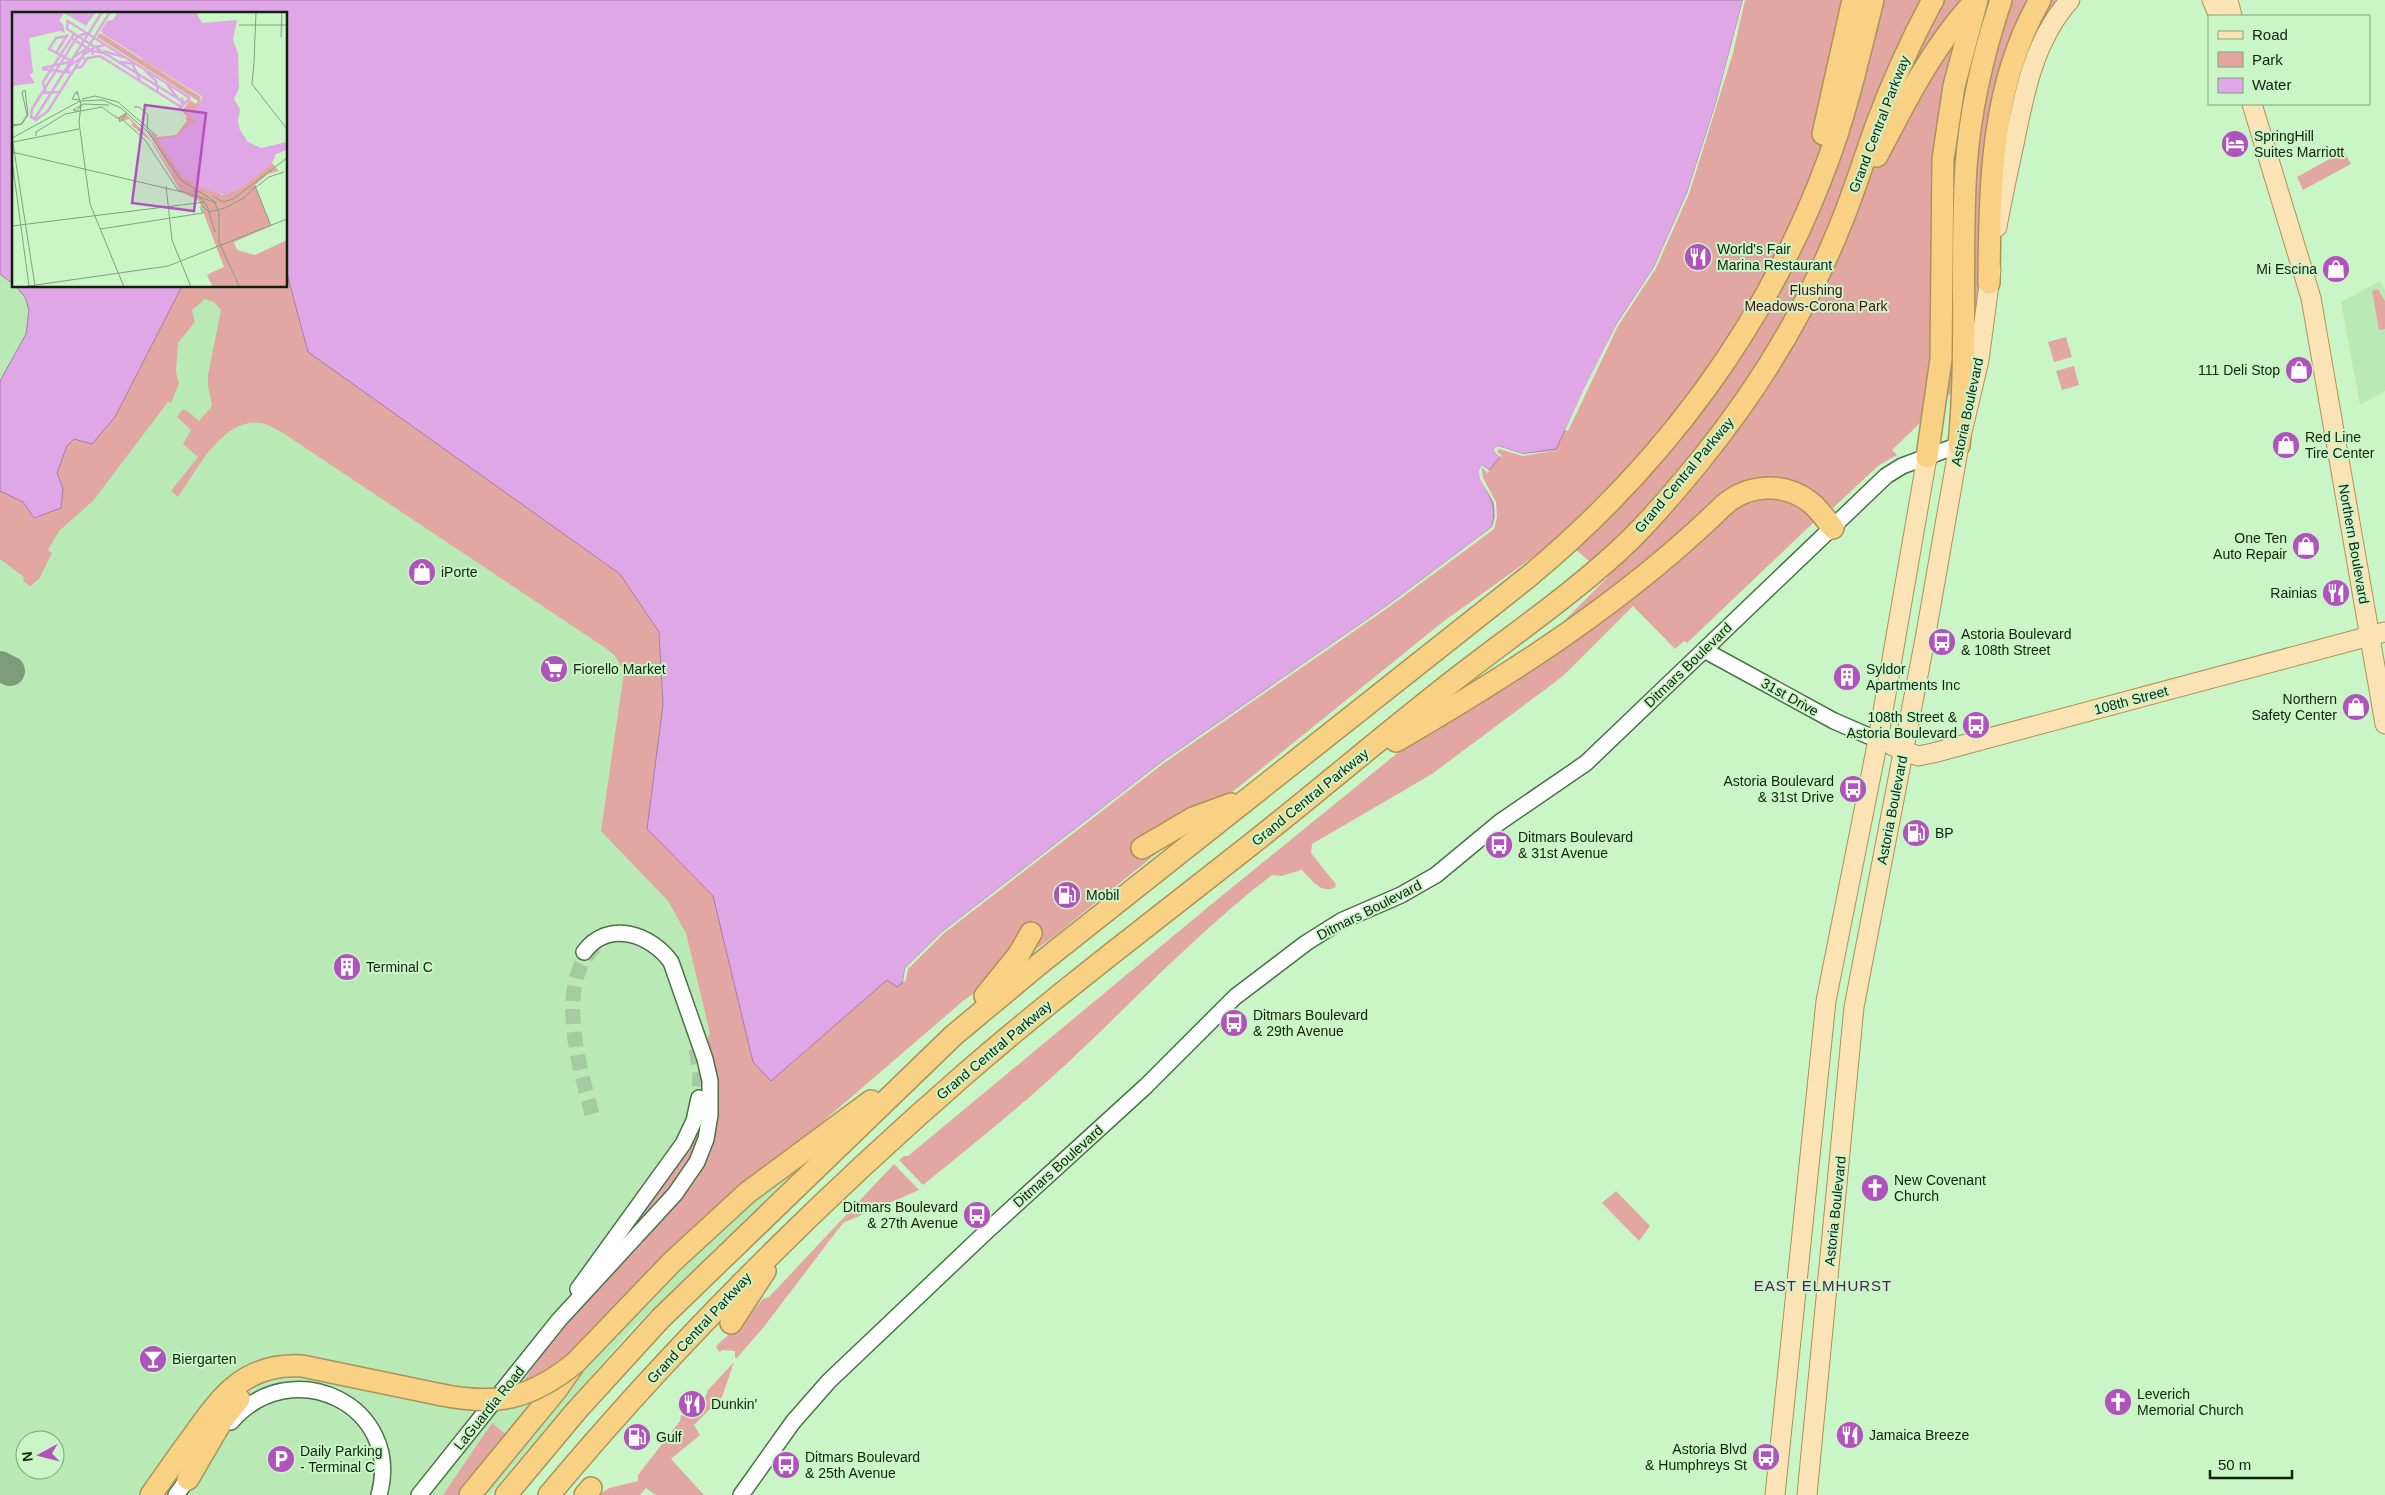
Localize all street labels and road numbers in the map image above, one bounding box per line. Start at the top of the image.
street label: Grand Central Parkway [1845,53,1913,195]
street label: Astoria Boulevard [1948,356,1986,468]
street label: Grand Central Parkway [1631,414,1737,536]
street label: Northern Boulevard [2336,483,2372,605]
street label: Ditmars Boulevard [1641,619,1735,711]
street label: 31st Drive [1759,675,1822,719]
street label: 108th Street [2092,682,2170,718]
street label: Grand Central Parkway [1248,745,1372,849]
street label: Astoria Boulevard [1874,754,1910,866]
street label: Ditmars Boulevard [1314,877,1424,943]
street label: Grand Central Parkway [933,997,1055,1103]
street label: Ditmars Boulevard [1010,1122,1106,1210]
street label: Astoria Boulevard [1821,1155,1849,1267]
street label: Grand Central Parkway [644,1269,754,1387]
street label: LaGuardia Road [450,1363,528,1453]

